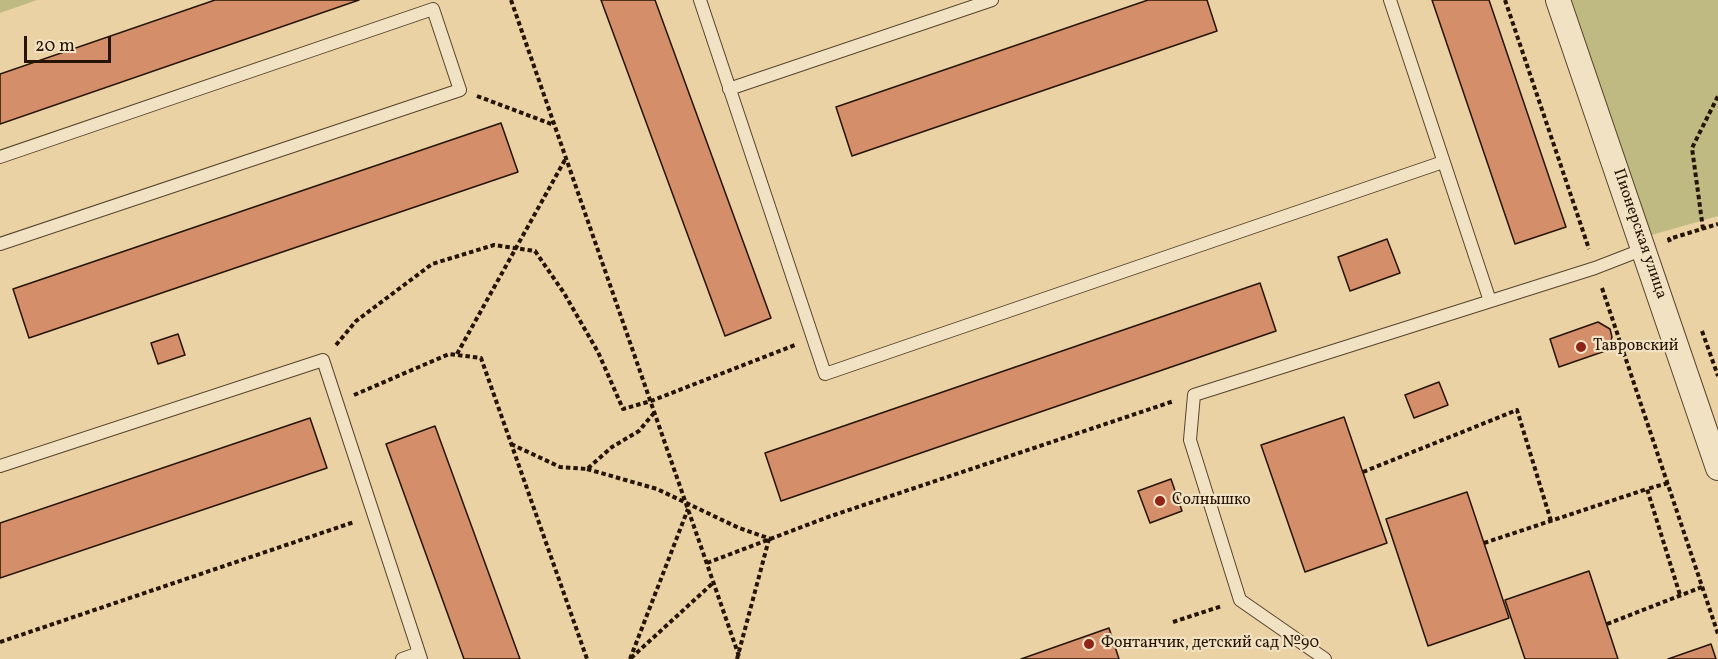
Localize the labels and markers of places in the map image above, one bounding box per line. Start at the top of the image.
place label: Тавровский [1593,337,1678,357]
marker: Тавровский [1574,340,1588,354]
place label: Солнышко [1172,491,1251,511]
marker: Солнышко [1153,494,1167,508]
place label: Фонтанчик, детский сад №90 [1101,634,1319,654]
marker: Фонтанчик, детский сад №90 [1082,637,1096,651]

